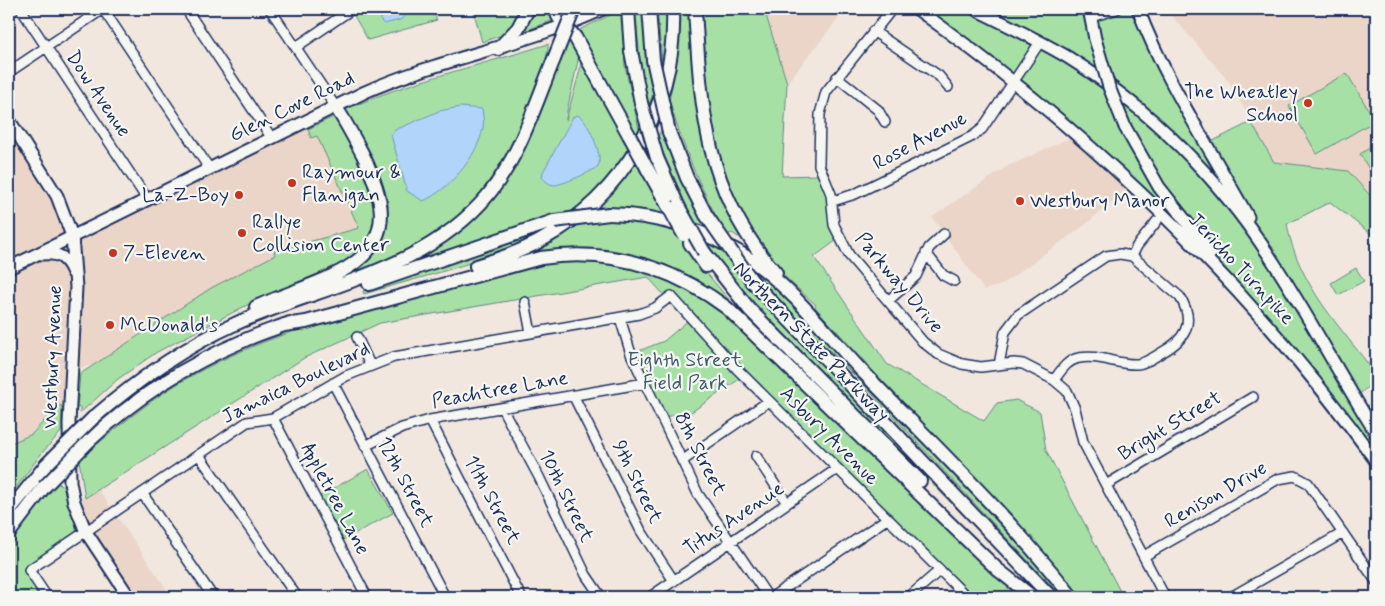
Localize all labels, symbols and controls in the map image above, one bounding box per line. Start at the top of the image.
street label: Dow Avenue [59,45,137,143]
street label: Glen Cove Road [225,65,359,149]
place label: The Wheatley School [1184,79,1298,129]
marker: The Wheatley School [1302,97,1314,109]
street label: Rose Avenue [868,105,972,177]
place label: Raymour & Flanigan [302,159,401,209]
marker: Raymour & Flanigan [286,177,298,189]
place label: La-Z-Boy [142,182,229,209]
place label: Westbury Manor [1030,188,1170,215]
marker: La-Z-Boy [233,189,245,201]
marker: Westbury Manor [1014,195,1026,207]
street label: Jericho Turnpike [1182,207,1300,331]
place label: Rallye Collision Center [252,209,390,259]
marker: Rallye Collision Center [236,227,248,239]
street label: Parkway Drive [849,227,949,339]
place label: 7-Eleven [123,240,206,267]
marker: 7-Eleven [107,247,119,259]
street label: Northern State Parkway [727,256,895,428]
street label: Westbury Avenue [37,285,69,429]
place label: McDonald's [120,312,218,339]
marker: McDonald's [104,319,116,331]
street label: Jamaica Boulevard [217,335,375,431]
park label: Eighth Street Field Park [628,347,743,397]
street label: Peachtree Lane [430,365,570,415]
street label: Asbury Avenue [773,380,885,492]
street label: Bright Street [1113,384,1227,468]
street label: 8th Street [667,407,733,501]
street label: 12th Street [370,432,440,532]
street label: 9th Street [605,436,669,528]
street label: Appletree Lane [293,438,376,560]
street label: 10th Street [532,445,600,547]
street label: 11th Street [457,451,527,549]
street label: Renison Drive [1160,455,1272,535]
street label: Titus Avenue [678,475,790,563]

